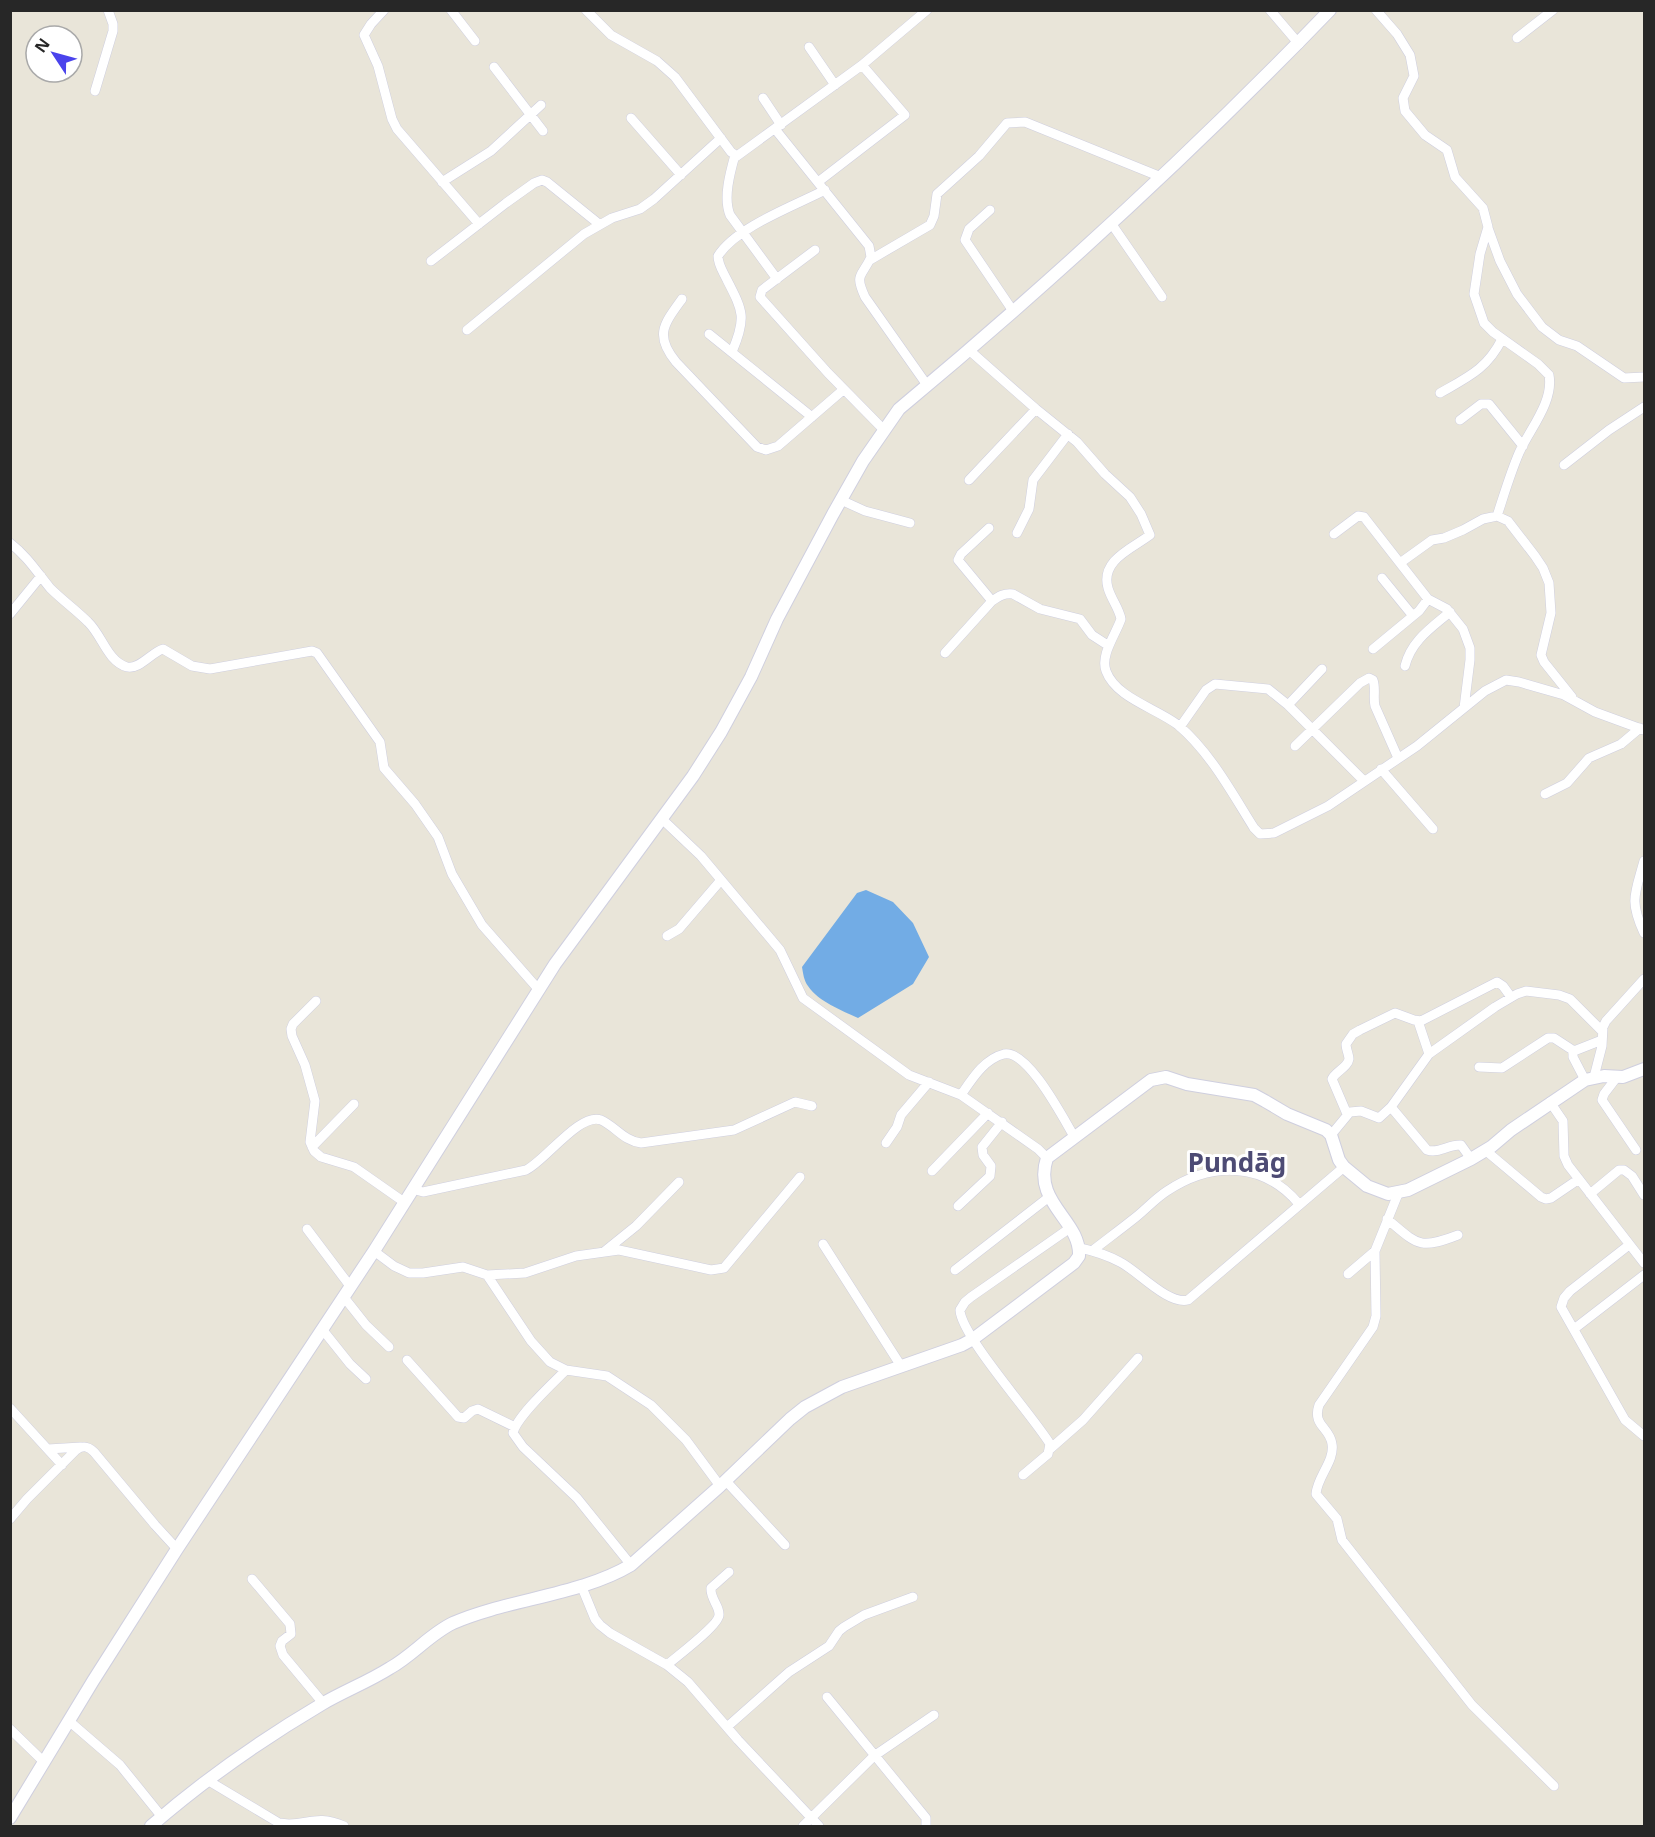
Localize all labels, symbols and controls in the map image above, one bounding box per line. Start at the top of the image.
north arrow [24,24,84,84]
text: N [29,33,55,57]
district label: Pundāg [1188,1144,1286,1180]

